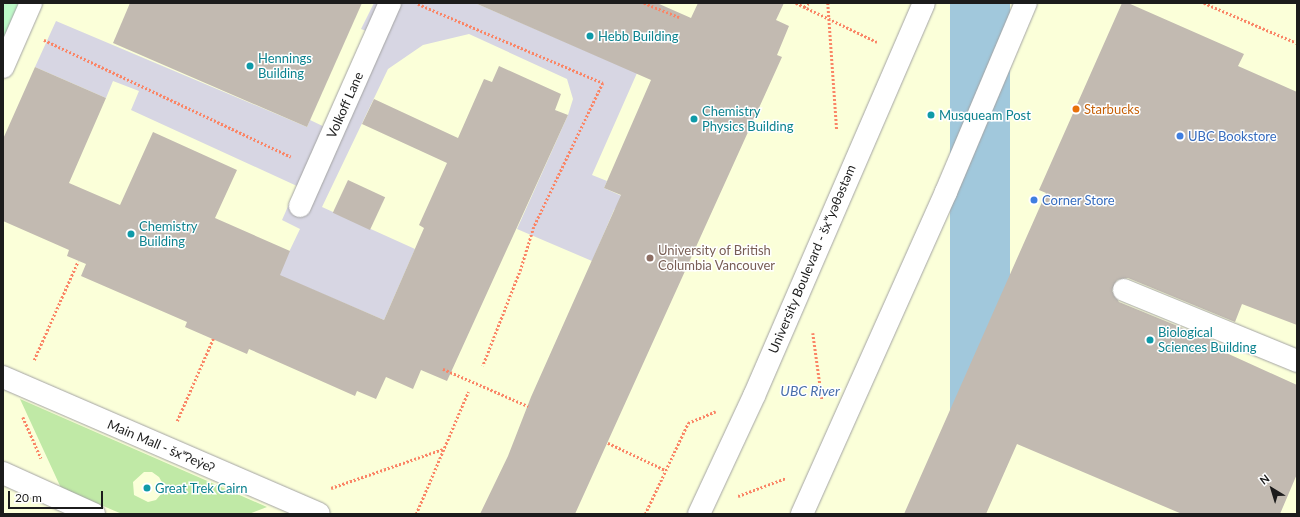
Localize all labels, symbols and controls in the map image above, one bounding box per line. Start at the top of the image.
place label: Hebb Building [598,28,679,44]
marker: Hebb Building [585,31,595,41]
place label: Hennings Building [258,51,312,82]
marker: Hennings Building [245,61,255,71]
street label: Volkoff Lane [323,69,367,141]
place label: Starbucks [1084,101,1140,117]
place label: Chemistry Physics Building [702,104,793,135]
marker: Starbucks [1071,104,1081,114]
place label: Musqueam Post [939,107,1031,123]
marker: Musqueam Post [926,110,936,120]
marker: Chemistry Physics Building [689,114,699,124]
place label: UBC Bookstore [1188,128,1277,144]
marker: UBC Bookstore [1175,131,1185,141]
street label: University Boulevard - šxʷyəθəstəm [765,162,859,356]
place label: Corner Store [1042,192,1115,208]
marker: Corner Store [1029,195,1039,205]
place label: Chemistry Building [139,219,197,250]
marker: Chemistry Building [126,229,136,239]
place label: University of British Columbia Vancouver [658,243,776,274]
marker: University of British Columbia Vancouver [645,253,655,263]
place label: Biological Sciences Building [1158,325,1256,356]
marker: Biological Sciences Building [1145,335,1155,345]
water label: UBC River [780,383,840,399]
street label: Main Mall - šxʷʔey̓eʔ [105,416,217,476]
north arrow [1252,469,1292,509]
text: N [1257,471,1272,487]
place label: Great Trek Cairn [155,480,248,496]
scale bar [10,483,105,509]
marker: Great Trek Cairn [142,483,152,493]
text: 20 m [15,490,42,505]

